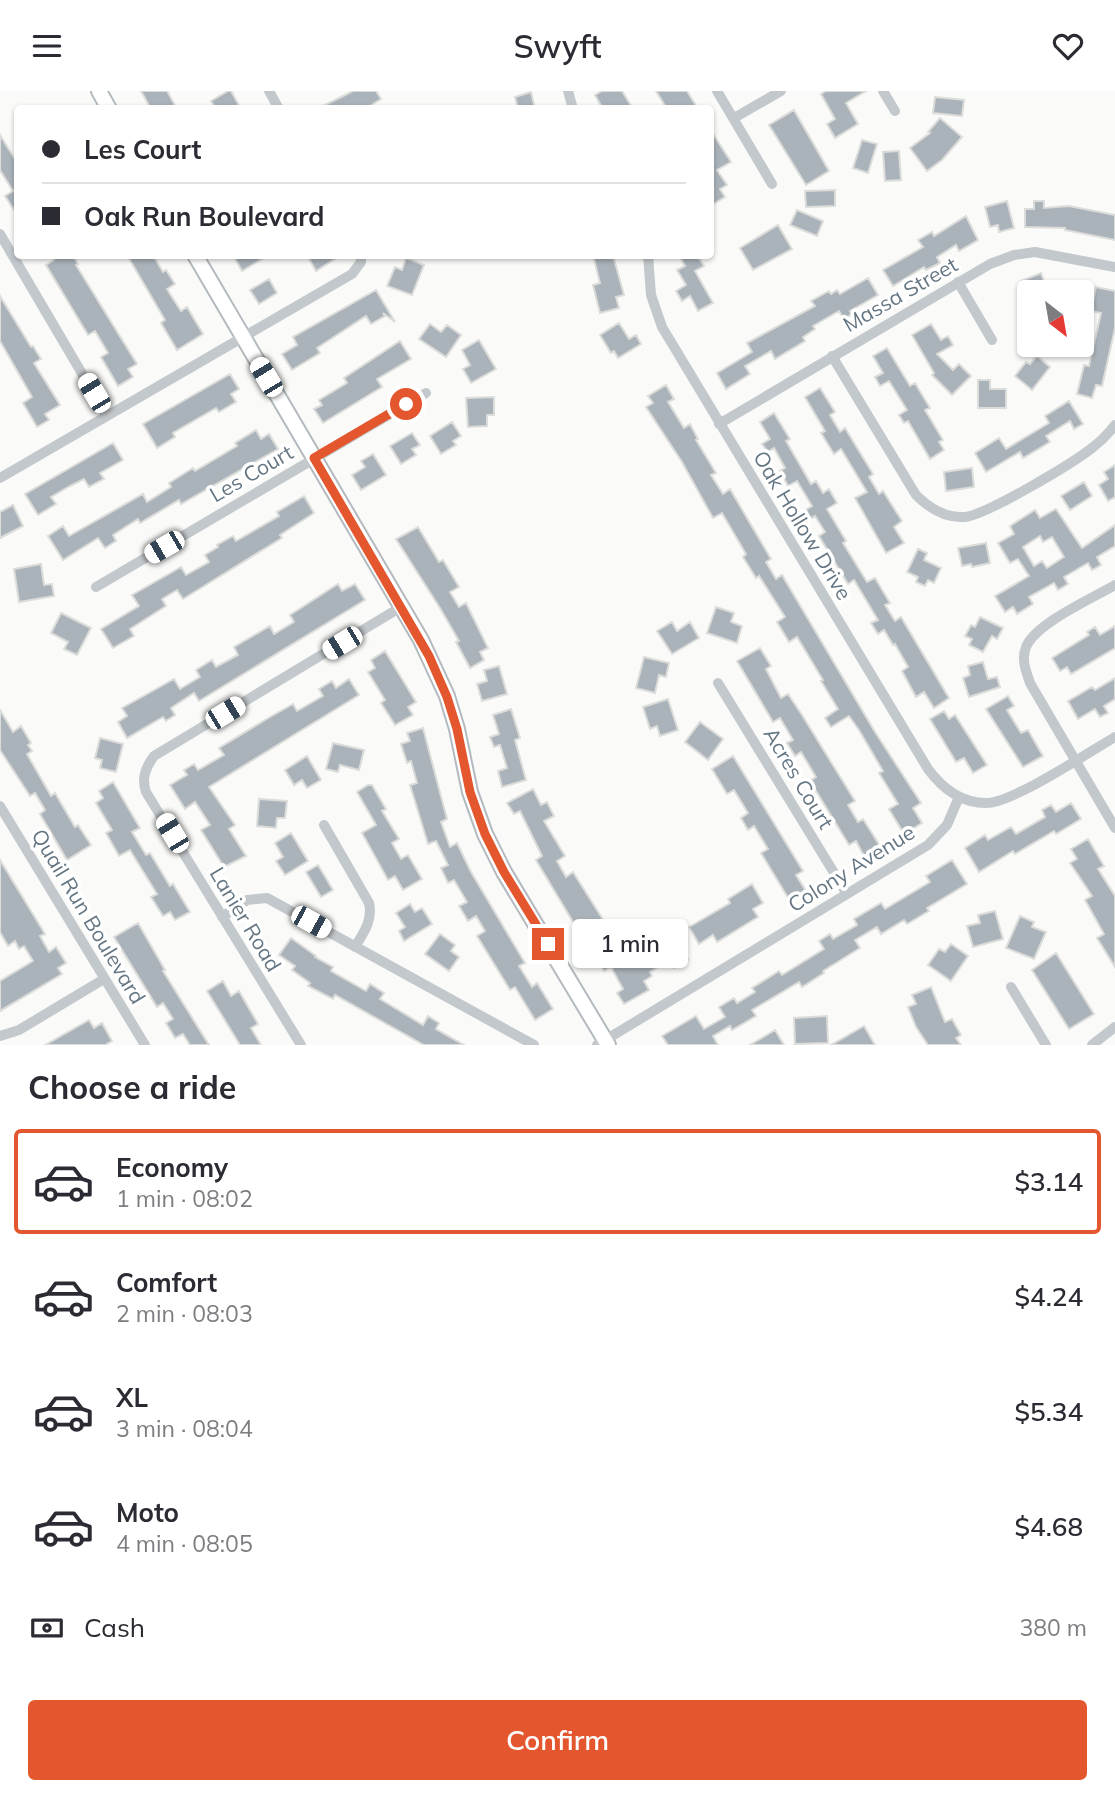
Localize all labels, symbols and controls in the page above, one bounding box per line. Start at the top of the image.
text: Swyft [513,26,602,66]
icon: menu [28,27,66,65]
icon: heart [1049,27,1087,65]
text: Les Court [84,133,201,166]
text: Oak Run Boulevard [84,200,324,233]
street label: Massa Street [838,251,962,337]
north arrow [1017,280,1094,357]
map controls [1017,280,1094,357]
car [247,354,286,400]
car [75,370,114,416]
route start [390,388,422,420]
street label: Les Court [205,439,297,507]
street label: Oak Hollow Drive [748,446,858,604]
car [141,527,188,567]
car [319,623,366,663]
car [202,693,249,733]
street label: Acres Court [759,723,839,833]
car [153,810,192,856]
street label: Colony Avenue [783,819,919,917]
street label: Quail Run Boulevard [27,824,151,1008]
street label: Lanier Road [205,862,287,976]
car [288,903,335,941]
callout: 1 min [572,919,688,969]
route end [532,928,564,960]
text: 1 min [600,929,660,958]
text: Choose a ride [28,1067,236,1107]
icon: car [32,1150,95,1213]
text: Economy [116,1151,228,1184]
text: $3.14 [1014,1165,1083,1198]
text: 1 min · 08:02 [116,1184,253,1213]
icon: car [32,1265,95,1328]
text: Comfort [116,1266,217,1299]
text: $4.24 [1014,1280,1083,1313]
text: 2 min · 08:03 [116,1299,253,1328]
icon: car [32,1380,95,1443]
text: XL [116,1381,148,1414]
text: $5.34 [1014,1395,1083,1428]
text: 3 min · 08:04 [116,1414,253,1443]
icon: car [32,1495,95,1558]
text: Moto [116,1496,179,1529]
text: $4.68 [1014,1510,1083,1543]
text: 4 min · 08:05 [116,1529,253,1558]
icon: cash [28,1609,66,1647]
text: Cash [84,1611,145,1644]
text: 380 m [1019,1613,1087,1642]
button: Confirm [28,1700,1087,1780]

